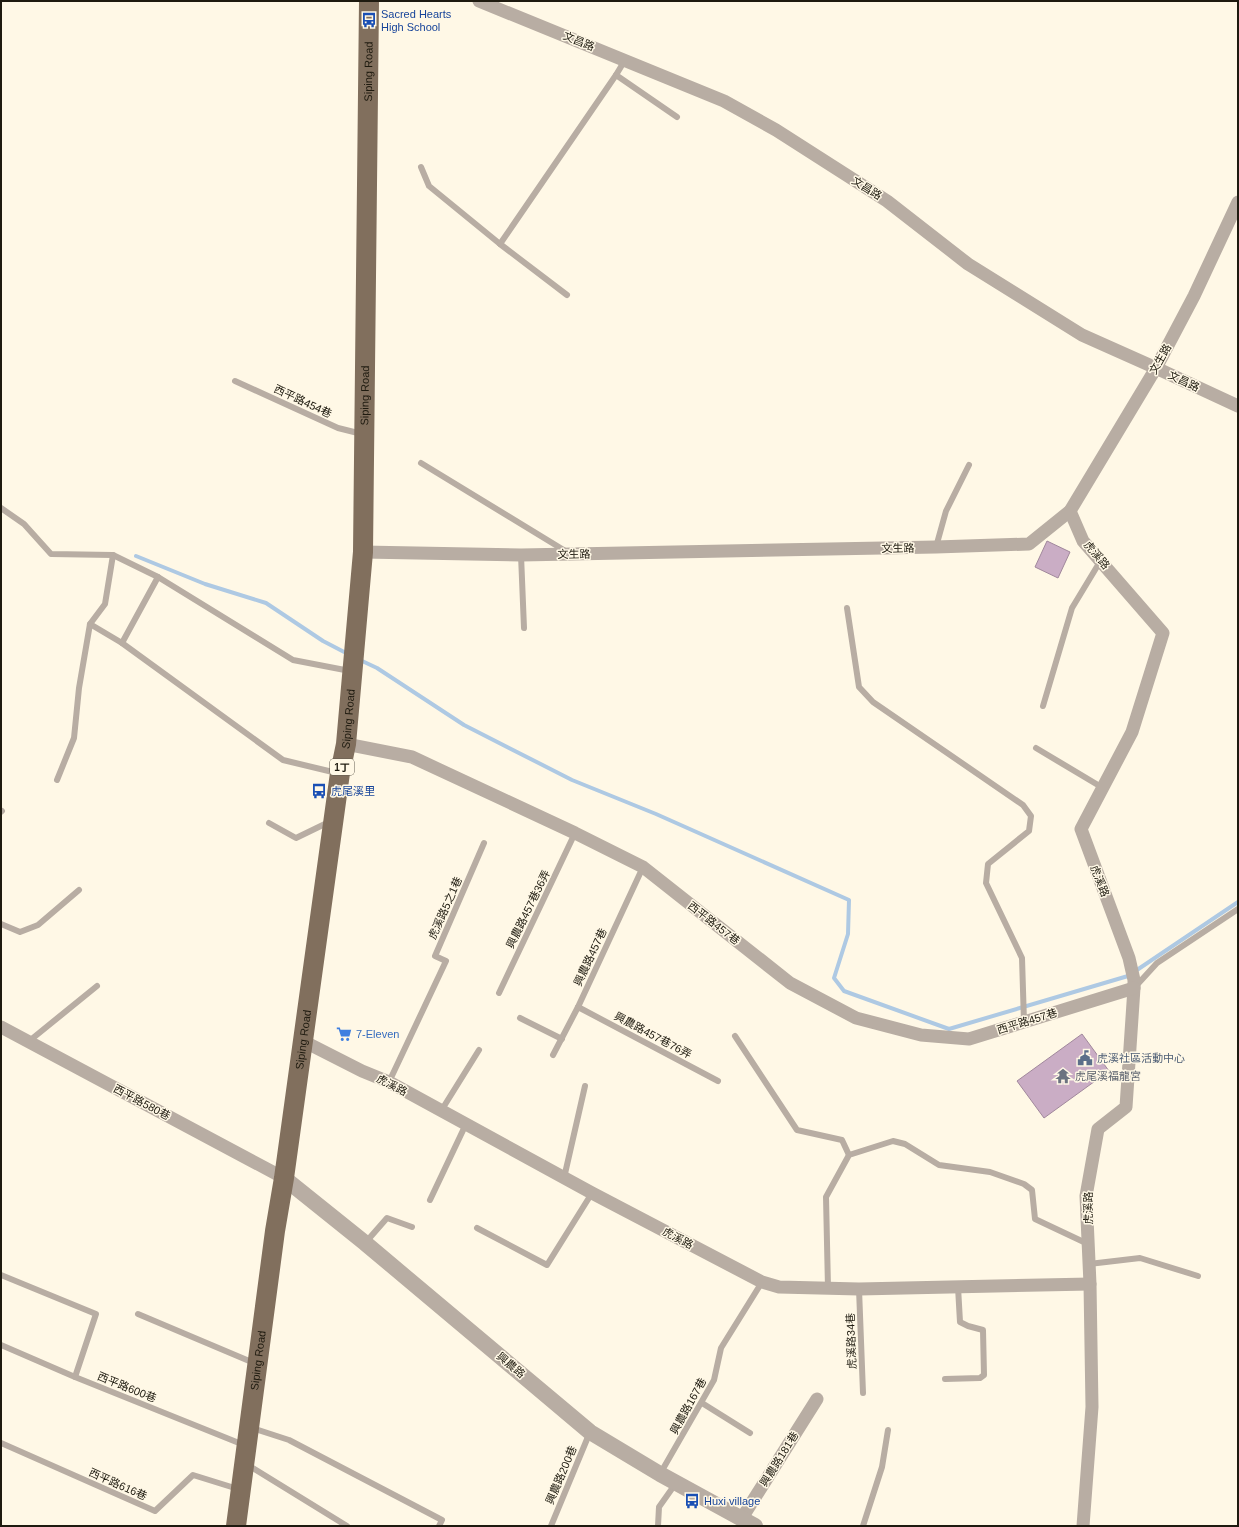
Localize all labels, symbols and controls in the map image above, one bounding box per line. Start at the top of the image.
place label: Sacred Hearts High School [381,8,452,33]
bus stop icon: Sacred Hearts High School [360,11,378,29]
street label: 文昌路 [561,29,597,53]
street label: Siping Road [362,42,375,102]
street label: 文昌路 [850,174,884,202]
street label: 文生路 [1147,342,1173,376]
street label: Siping Road [358,365,371,426]
street label: 文昌路 [1167,369,1201,393]
street label: 西平路454巷 [272,382,334,420]
street label: 虎溪路 [1082,539,1112,571]
street label: 文生路 [881,542,915,554]
street label: 文生路 [557,548,591,560]
street label: Siping Road [339,688,357,750]
road number: 1丁 [330,759,354,775]
bus stop icon: 虎尾溪里 [310,782,328,800]
place label: 虎尾溪里 [331,785,375,797]
street label: 虎溪路 [1088,863,1112,899]
street label: 興農路457巷36弄 [504,868,552,950]
street label: 虎溪路5之1巷 [426,875,464,941]
street label: 西平路457巷 [686,899,742,947]
street label: 興農路457巷 [571,926,609,988]
street label: 西平路457巷 [995,1006,1059,1036]
street label: Siping Road [293,1009,313,1070]
street label: 興農路457巷76弄 [612,1010,694,1060]
supermarket icon: 7-Eleven [335,1025,353,1043]
place label: 7-Eleven [356,1028,399,1040]
public building icon: 虎溪社區活動中心 [1076,1049,1094,1067]
place label: 虎溪社區活動中心 [1097,1052,1185,1064]
temple icon: 虎尾溪福龍宮 [1054,1067,1072,1085]
place label: 虎尾溪福龍宮 [1075,1070,1141,1082]
street label: 虎溪路 [375,1072,409,1098]
street label: 西平路580巷 [112,1082,172,1122]
street label: 虎溪路 [1082,1192,1094,1225]
street label: 虎溪路 [661,1225,695,1251]
street label: 虎溪路34巷 [844,1313,858,1369]
street label: Siping Road [248,1330,268,1391]
street label: 興農路 [495,1350,527,1380]
street label: 西平路600巷 [96,1370,158,1404]
street label: 興農路167巷 [668,1376,708,1436]
street label: 興農路181巷 [757,1429,801,1489]
street label: 興農路200巷 [543,1444,579,1506]
street label: 西平路616巷 [87,1466,149,1502]
bus stop icon: Huxi village [683,1492,701,1510]
place label: Huxi village [704,1495,760,1507]

